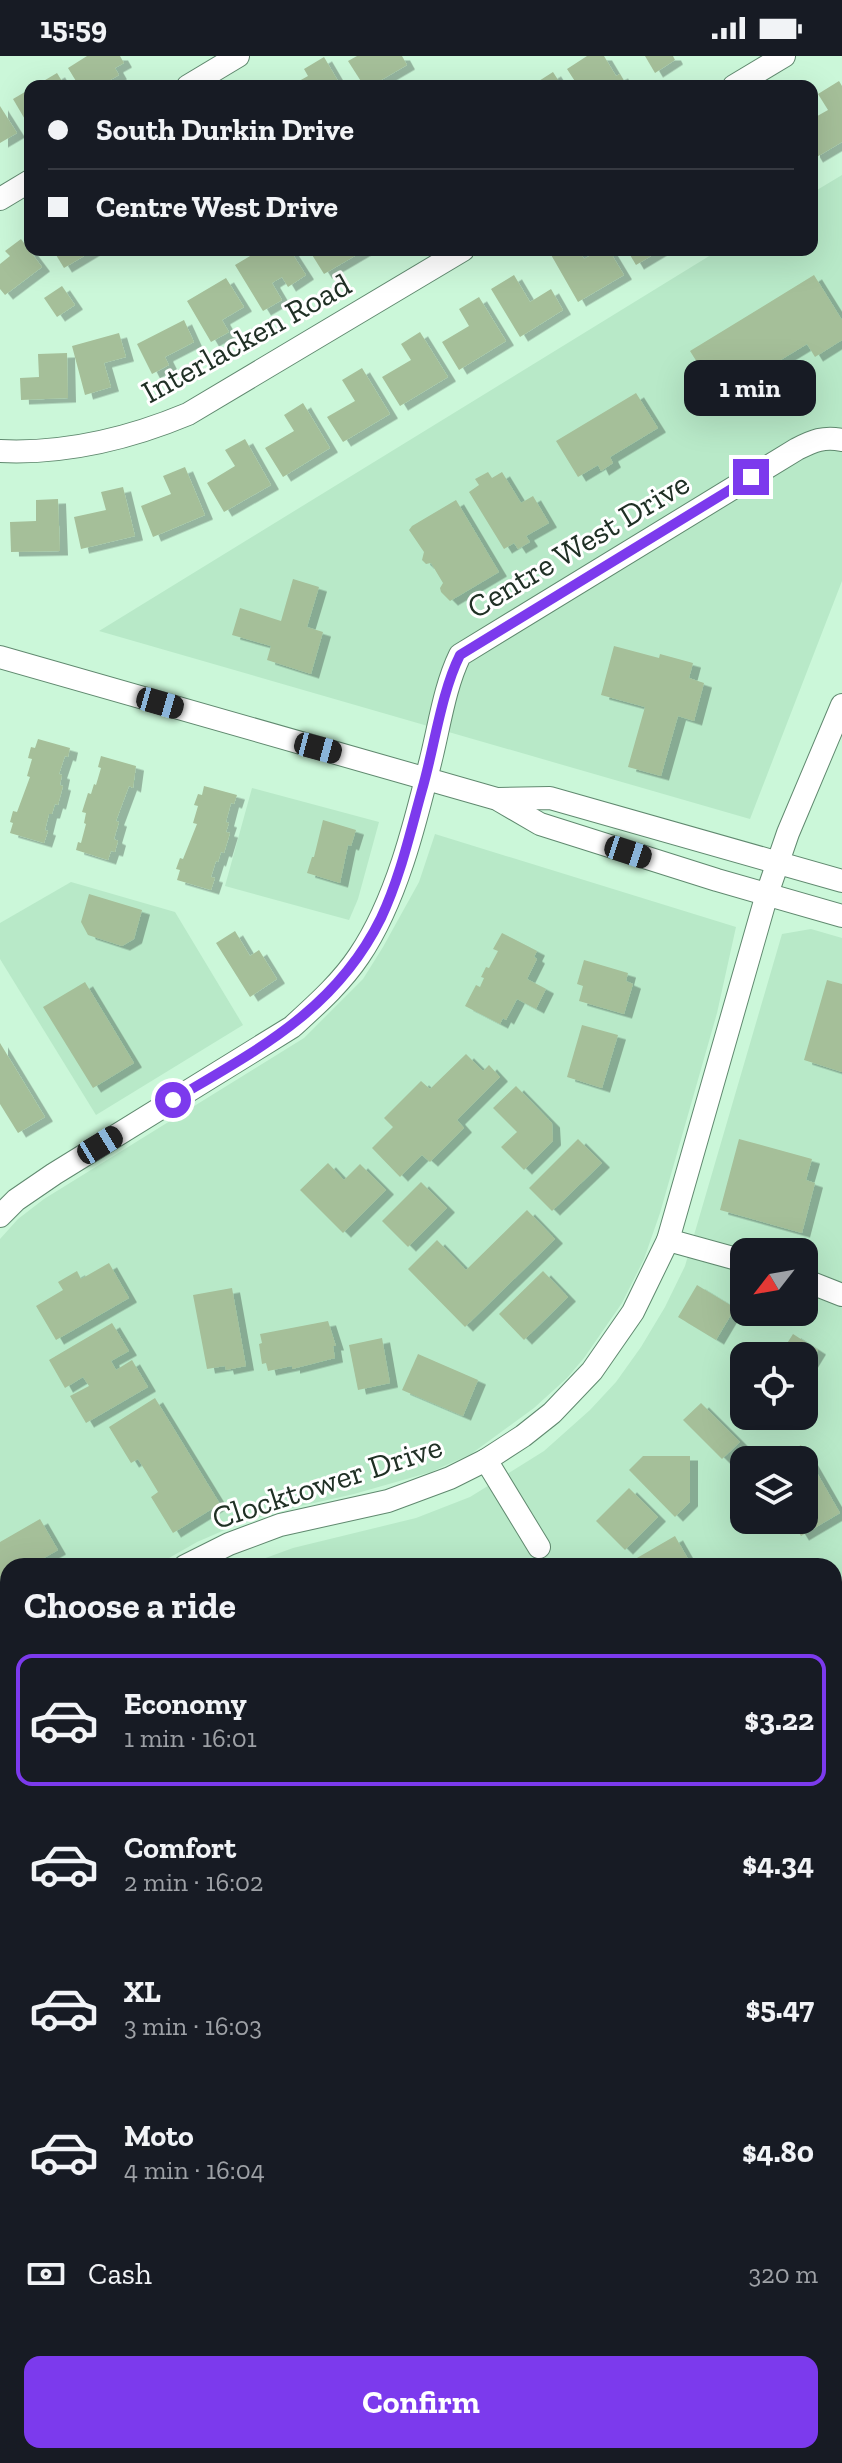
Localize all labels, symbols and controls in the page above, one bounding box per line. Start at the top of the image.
text: 15:59 [40,10,107,46]
text: South Durkin Drive [96,112,354,148]
text: Centre West Drive [96,189,338,225]
street label: Interlacken Road [135,265,358,411]
callout: 1 min [685,361,817,417]
text: 1 min [719,372,781,404]
route end [733,459,769,495]
street label: Centre West Drive [460,464,696,626]
car [134,685,186,721]
car [292,730,344,766]
car [601,833,655,871]
route start [155,1082,191,1118]
car [73,1122,127,1168]
north arrow [730,1238,818,1326]
map controls [730,1238,818,1534]
button: locate [730,1342,818,1430]
street label: Clocktower Drive [207,1427,447,1537]
button: layers [730,1446,818,1534]
text: Choose a ride [24,1584,236,1627]
icon: car [28,1684,100,1756]
text: Economy [124,1686,247,1722]
text: $3.22 [744,1702,814,1738]
text: 1 min · 16:01 [124,1722,257,1754]
icon: car [28,1828,100,1900]
text: Comfort [124,1830,236,1866]
text: $4.34 [742,1846,814,1882]
text: 2 min · 16:02 [124,1866,263,1898]
icon: car [28,1972,100,2044]
text: XL [124,1974,161,2010]
text: $5.47 [745,1990,814,2026]
text: 3 min · 16:03 [124,2010,262,2042]
icon: car [28,2116,100,2188]
text: Moto [124,2118,194,2154]
text: $4.80 [742,2134,814,2170]
text: 4 min · 16:04 [124,2154,265,2186]
icon: cash [24,2252,68,2296]
text: Cash [88,2256,152,2292]
text: 320 m [749,2258,818,2290]
button: Confirm [24,2356,818,2448]

